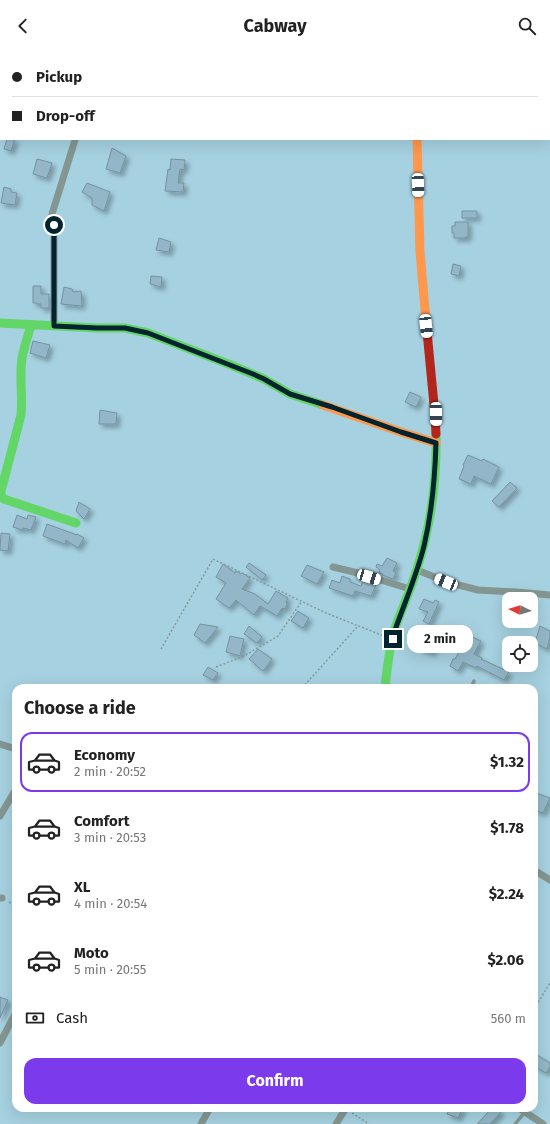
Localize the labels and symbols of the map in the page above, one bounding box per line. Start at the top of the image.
car [412,173,424,197]
route start [45,216,63,234]
car [419,313,433,339]
car [430,402,442,426]
car [356,568,382,586]
car [433,572,459,592]
north arrow [502,592,538,628]
callout: 2 min [407,625,473,653]
route end [384,630,402,648]

